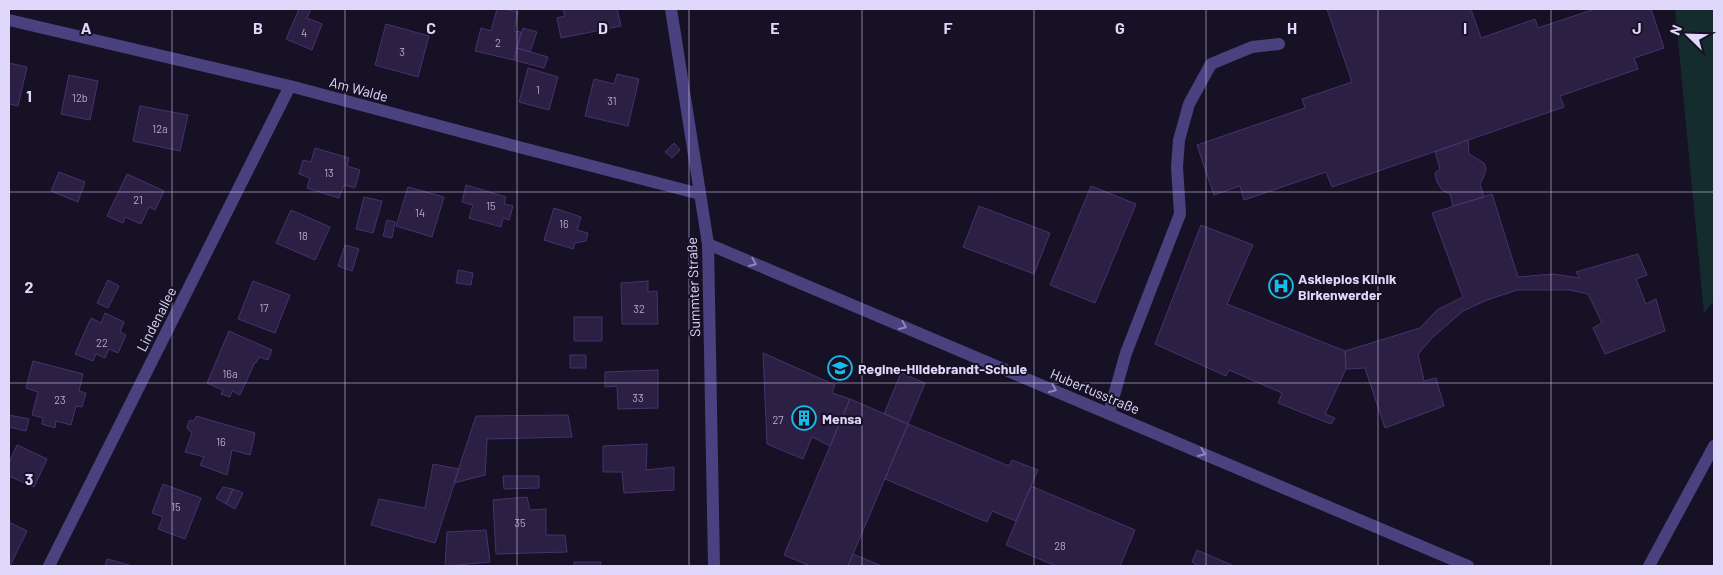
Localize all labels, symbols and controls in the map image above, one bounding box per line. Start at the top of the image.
north arrow [1663,10,1713,60]
text: A [81,18,92,37]
text: B [253,18,263,37]
text: C [426,18,436,37]
text: D [598,18,608,37]
text: E [770,18,780,37]
text: F [944,18,953,37]
text: G [1115,18,1125,37]
text: H [1287,18,1297,37]
text: I [1463,18,1467,37]
text: J [1632,18,1642,37]
text: N [1666,22,1685,37]
house number: 4 [301,26,307,39]
house number: 2 [495,36,501,49]
house number: 3 [399,45,405,58]
street label: Am Walde [328,73,390,105]
house number: 1 [536,83,540,96]
text: 1 [26,86,32,105]
house number: 12b [72,91,88,104]
house number: 31 [607,94,617,107]
house number: 12a [152,122,168,135]
house number: 13 [324,166,334,179]
house number: 21 [133,193,143,206]
house number: 15 [486,199,496,212]
house number: 14 [415,206,425,219]
house number: 16 [559,217,569,230]
house number: 18 [298,229,308,242]
street label: Summter Straße [683,237,703,337]
one-way arrow [748,257,757,268]
place label: Asklepios Klinik Birkenwerder [1298,270,1397,303]
hospital icon: Asklepios Klinik Birkenwerder [1268,273,1294,299]
text: 2 [25,277,34,296]
street label: Lindenallee [133,284,179,354]
house number: 17 [259,301,269,314]
house number: 32 [633,302,645,315]
one-way arrow [898,320,907,331]
house number: 22 [96,336,108,349]
school or university icon: Regine-Hildebrandt-Schule [827,355,853,381]
place label: Regine-Hildebrandt-Schule [858,360,1027,377]
street label: Hubertusstraße [1048,365,1142,417]
house number: 16a [222,367,238,380]
one-way arrow [1048,383,1057,394]
house number: 33 [632,391,644,404]
house number: 23 [54,393,66,406]
building icon: Mensa [791,405,817,431]
place label: Mensa [822,410,862,427]
house number: 27 [772,413,784,426]
house number: 16 [216,435,226,448]
one-way arrow [1197,446,1206,457]
text: 3 [25,469,33,488]
house number: 15 [171,500,181,513]
house number: 35 [514,516,526,529]
house number: 28 [1054,539,1066,552]

